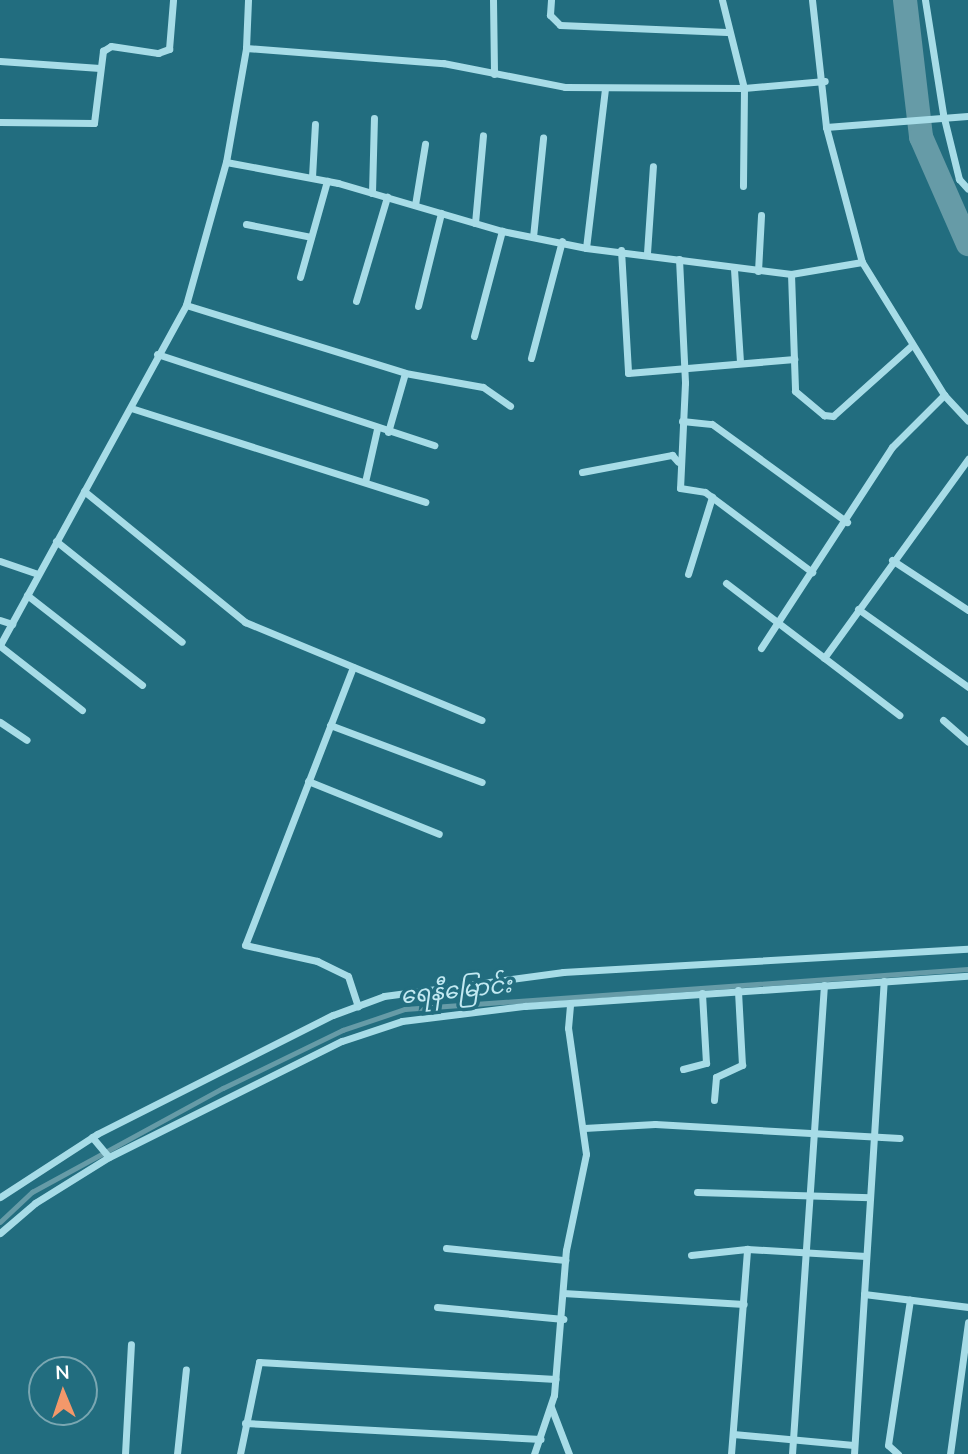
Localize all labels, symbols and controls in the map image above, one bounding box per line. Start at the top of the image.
water label: ရေနီမြောင်း [399,970,513,1010]
north arrow [28,1356,98,1426]
text: N [55,1360,70,1384]

